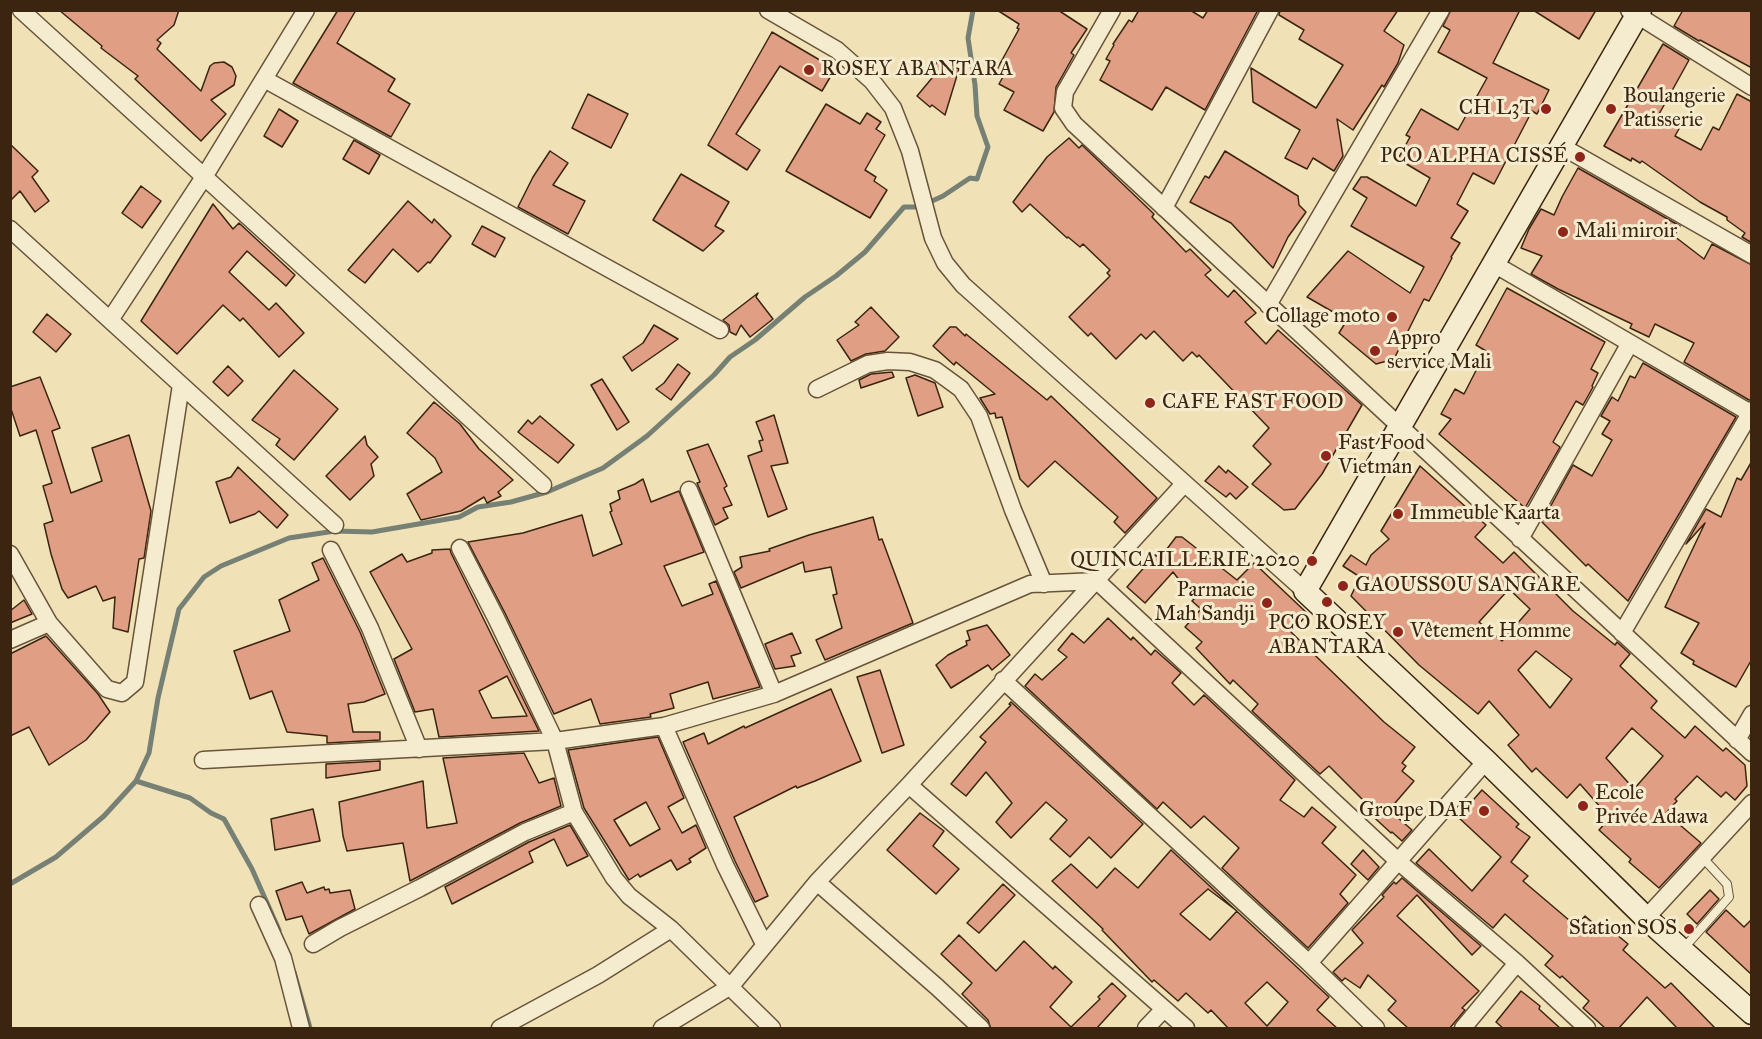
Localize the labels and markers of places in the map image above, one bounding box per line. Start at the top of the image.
place label: ROSEY ABANTARA [821,57,1013,83]
marker: ROSEY ABANTARA [802,63,816,77]
place label: Boulangerie Patisserie [1623,84,1726,134]
place label: CH L3T [1459,96,1534,122]
marker: CH L3T [1539,102,1553,116]
marker: Boulangerie Patisserie [1604,102,1618,116]
place label: PCO ALPHA CISSÉ [1380,144,1568,170]
marker: PCO ALPHA CISSÉ [1573,150,1587,164]
place label: Mali miroir [1575,219,1677,245]
marker: Mali miroir [1556,225,1570,239]
place label: Collage moto [1265,304,1380,330]
marker: Collage moto [1385,310,1399,324]
place label: Appro service Mali [1387,326,1491,376]
marker: Appro service Mali [1368,344,1382,358]
place label: CAFE FAST FOOD [1162,390,1344,416]
marker: CAFE FAST FOOD [1143,396,1157,410]
place label: Fast Food Vietman [1338,431,1425,481]
marker: Fast Food Vietman [1319,449,1333,463]
place label: Immeuble Kaarta [1410,501,1560,527]
marker: Immeuble Kaarta [1391,507,1405,521]
place label: QUINCAILLERIE 2020 [1070,548,1300,574]
marker: QUINCAILLERIE 2020 [1305,554,1319,568]
place label: GAOUSSOU SANGARE [1355,573,1580,599]
place label: Parmacie Mah Sandji [1155,578,1255,628]
marker: GAOUSSOU SANGARE [1336,579,1350,593]
marker: PCO ROSEY ABANTARA [1320,595,1334,609]
marker: Parmacie Mah Sandji [1260,596,1274,610]
place label: PCO ROSEY ABANTARA [1268,611,1386,661]
place label: Vêtement Homme [1410,619,1571,645]
marker: Vêtement Homme [1391,625,1405,639]
place label: Ecole Privée Adawa [1595,781,1708,831]
place label: Groupe DAF [1359,798,1472,824]
marker: Ecole Privée Adawa [1576,799,1590,813]
marker: Groupe DAF [1477,804,1491,818]
place label: Station SOS [1569,916,1677,942]
marker: Station SOS [1682,922,1696,936]

